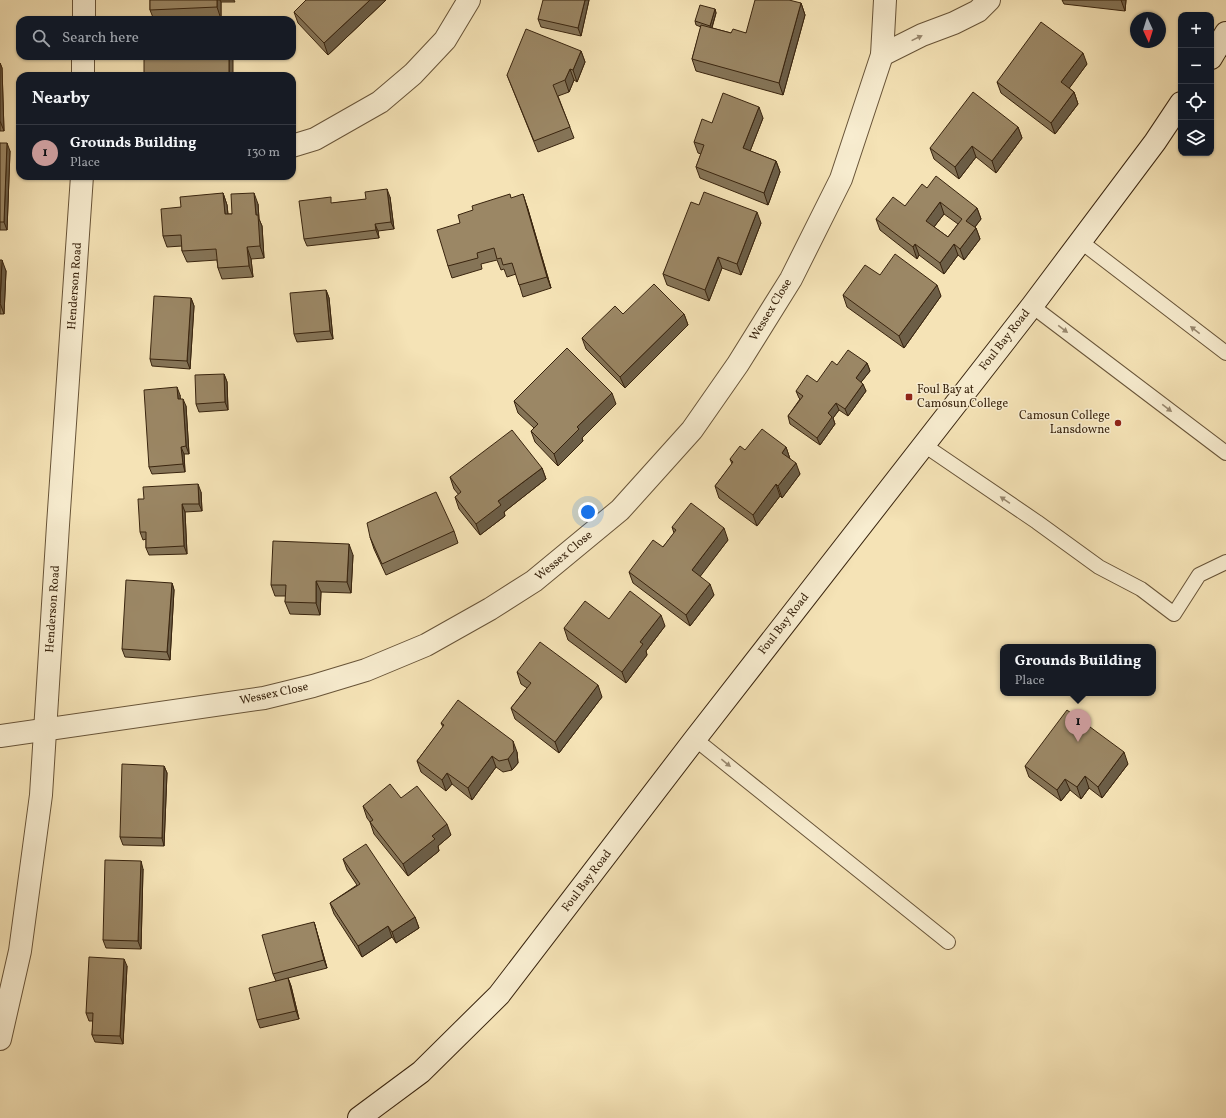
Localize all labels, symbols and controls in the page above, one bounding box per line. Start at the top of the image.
north arrow [1130,12,1166,48]
map controls [1178,12,1214,156]
button: + [1178,12,1214,48]
search box [16,16,296,60]
icon: search [30,27,52,49]
text: Search here [62,28,139,49]
one-way arrow [911,35,922,41]
button: − [1178,48,1214,84]
button: locate [1178,84,1214,120]
text: Nearby [32,87,90,110]
button: layers [1178,120,1214,156]
text: Grounds Building [70,133,196,154]
text: 1 [42,144,48,162]
text: 130 m [247,144,280,162]
text: Place [70,154,100,172]
street label: Henderson Road [64,242,86,330]
street label: Wessex Close [746,276,796,344]
street label: Foul Bay Road [976,306,1034,374]
one-way arrow [1057,325,1068,334]
one-way arrow [1190,325,1201,334]
place label: Foul Bay at Camosun College [917,382,1008,412]
marker: Foul Bay at Camosun College [904,392,914,402]
one-way arrow [1161,404,1172,412]
place label: Camosun College Lansdowne [1019,408,1110,438]
marker: Camosun College Lansdowne [1113,418,1123,428]
one-way arrow [999,496,1010,504]
your location [578,502,598,522]
street label: Wessex Close [532,527,596,585]
street label: Henderson Road [42,565,64,653]
street label: Foul Bay Road [755,590,813,658]
popup [1000,644,1156,696]
text: Grounds Building [1015,651,1141,672]
text: Place [1015,672,1045,690]
street label: Wessex Close [238,679,310,709]
pin: 1 [1065,709,1091,742]
one-way arrow [720,759,731,767]
street label: Foul Bay Road [558,846,616,915]

